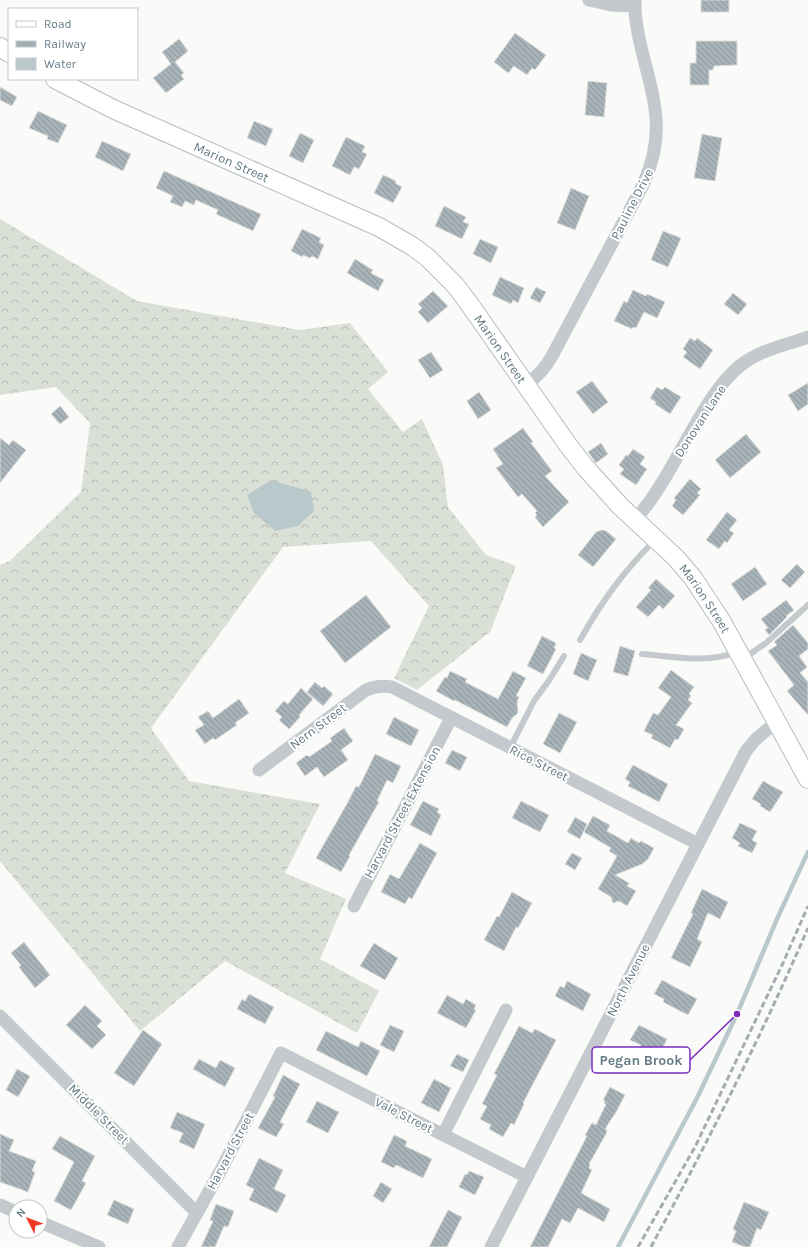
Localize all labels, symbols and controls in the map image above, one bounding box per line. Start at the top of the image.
legend [8,8,138,80]
text: Road [44,17,72,31]
text: Railway [44,37,86,51]
text: Water [44,57,77,71]
street label: Marion Street [192,138,272,185]
street label: Pauline Drive [608,166,656,242]
street label: Marion Street [471,311,530,386]
street label: Donovan Lane [671,382,729,460]
street label: Marion Street [677,560,734,636]
street label: Nern Street [287,700,349,752]
street label: Rice Street [507,742,571,784]
street label: Harvard Street Extension [361,743,443,881]
street label: North Avenue [603,941,653,1019]
callout: Pegan Brook [592,1047,690,1073]
text: Pegan Brook [600,1052,683,1069]
street label: Middle Street [66,1081,132,1147]
street label: Vale Street [372,1094,436,1136]
street label: Harvard Street [203,1110,257,1192]
north arrow [8,1199,48,1239]
text: N [13,1205,28,1220]

